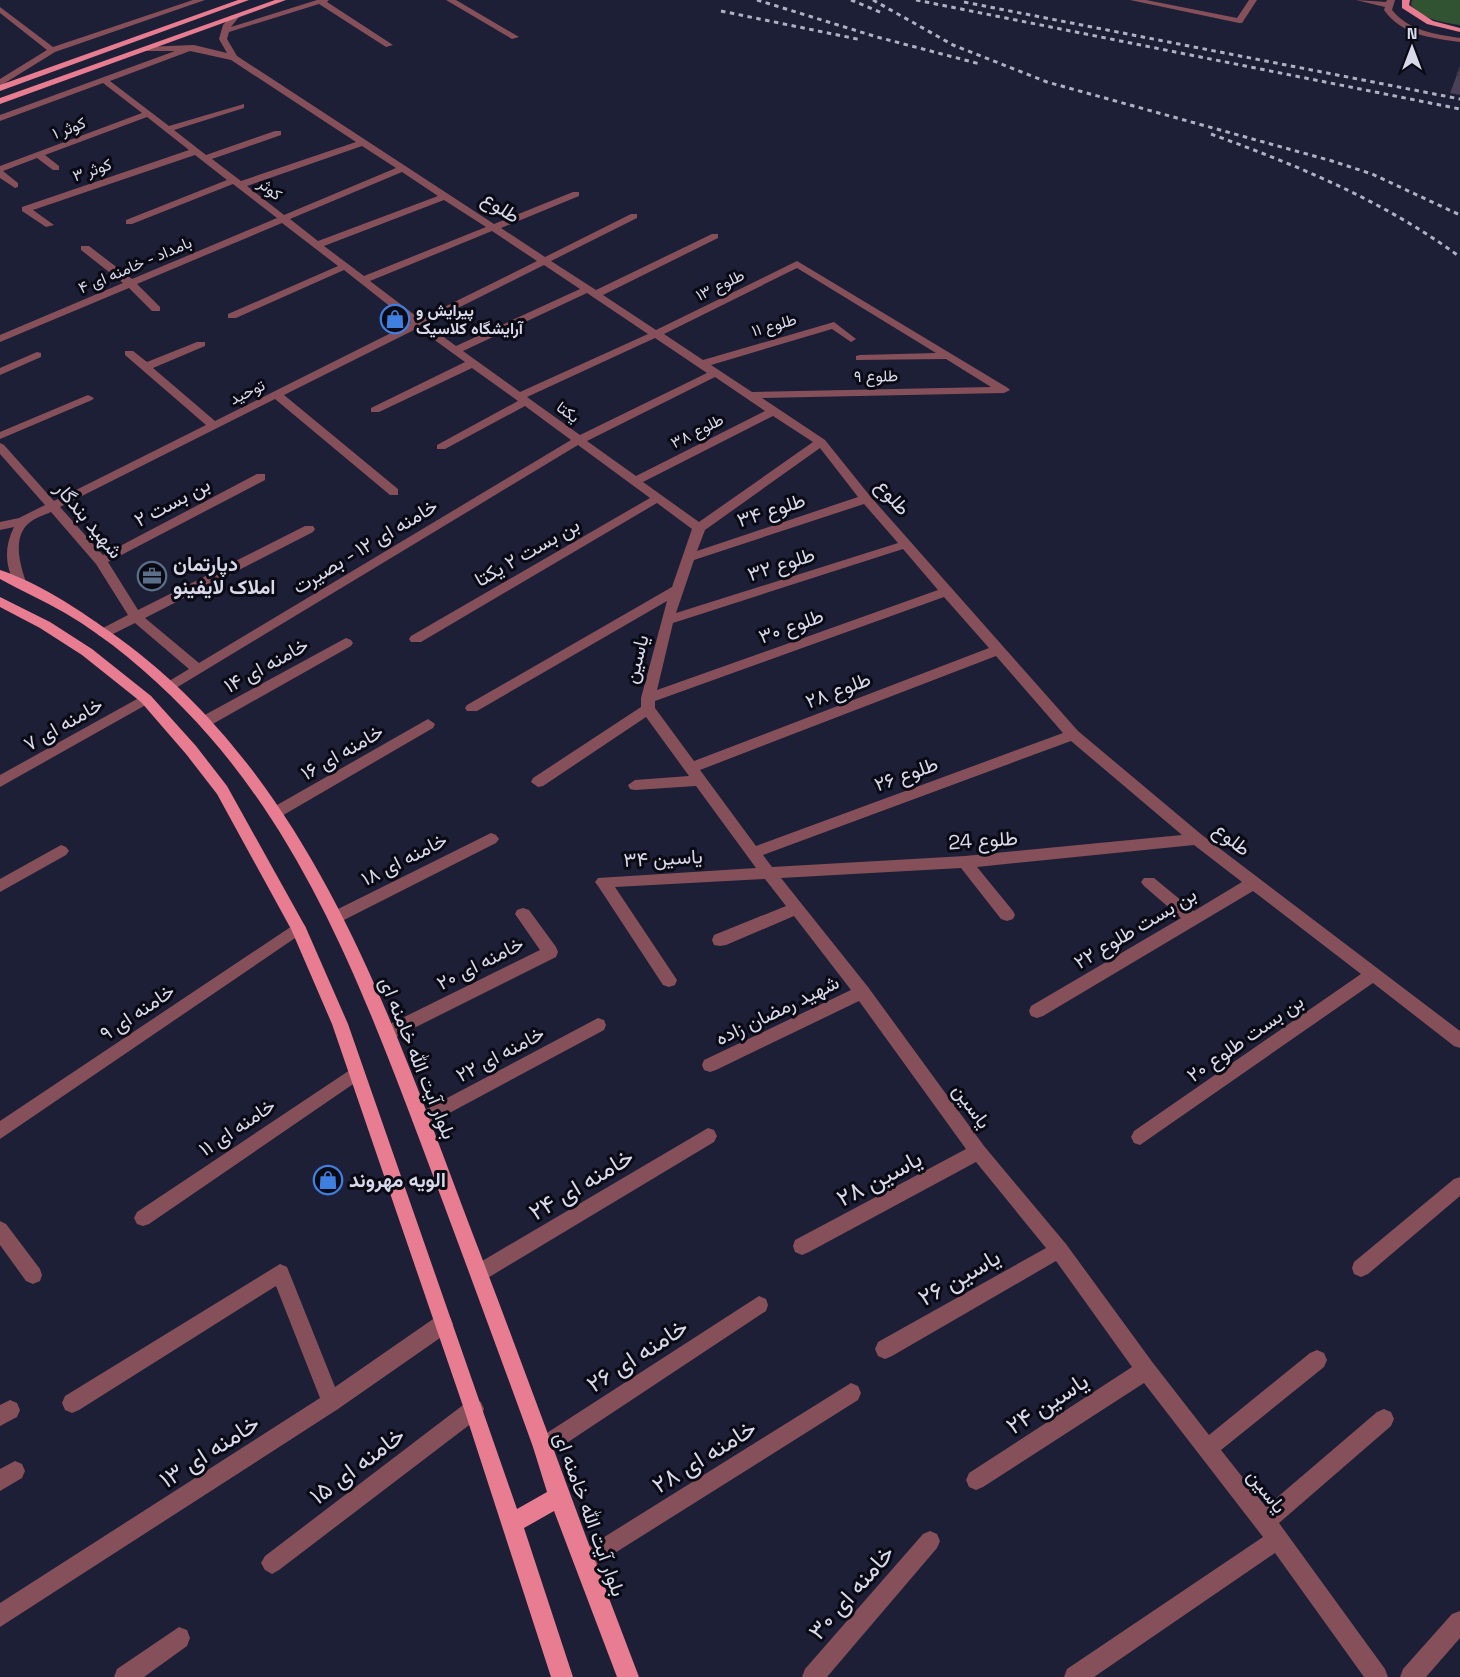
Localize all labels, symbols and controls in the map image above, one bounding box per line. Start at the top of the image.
north arrow [1382,18,1442,78]
text: N [1407,23,1417,44]
street label: کوثر ۱ [49,112,89,144]
street label: کوثر ۳ [70,154,114,186]
street label: کوثر [253,172,286,205]
street label: طلوع [476,185,525,230]
street label: بامداد - خامنه ای ۴ [75,232,195,298]
street label: طلوع ۱۳ [692,264,748,307]
place label: پیرایش و آرایشگاه کلاسیک [416,300,525,339]
shop icon: پیرایش و آرایشگاه کلاسیک [379,303,411,335]
street label: طلوع ۱۱ [749,309,799,342]
street label: طلوع ۹ [854,365,898,388]
street label: توحید [226,374,268,410]
street label: یکتا [552,397,584,427]
street label: طلوع ۳۸ [667,409,727,454]
street label: بن بست ۲ [129,471,215,533]
street label: طلوع [869,473,916,522]
street label: شهید بندگار [49,475,129,564]
street label: طلوع ۳۴ [734,487,809,534]
street label: خامنه ای ۱۲ - بصیرت [288,492,442,600]
street label: بن بست ۲ یکتا [470,512,584,592]
street label: طلوع ۳۲ [744,541,818,588]
place label: دپارتمان املاک لایفینو [173,551,276,600]
office icon: دپارتمان املاک لایفینو [136,560,168,592]
street label: طلوع ۳۰ [755,602,827,651]
street label: خامنه ای ۱۴ [219,631,313,699]
street label: یاسین [617,632,655,686]
street label: طلوع ۲۸ [802,666,875,715]
street label: خامنه ای ۷ [19,691,107,757]
street label: خامنه ای ۱۶ [296,718,388,786]
street label: طلوع ۲۶ [871,750,942,798]
street label: طلوع [1207,816,1256,863]
street label: طلوع 24 [947,825,1019,856]
street label: خامنه ای ۱۸ [357,826,451,892]
street label: یاسین ۳۴ [623,843,703,873]
street label: بن بست طلوع ۲۲ [1069,881,1202,976]
street label: خامنه ای ۲۰ [432,930,528,996]
street label: شهید رمضان زاده [711,969,843,1051]
street label: بلوار آیت الله خامنه ای [374,973,462,1143]
street label: خامنه ای ۹ [94,977,180,1047]
street label: بن بست طلوع ۲۰ [1182,988,1309,1089]
street label: خامنه ای ۲۲ [451,1020,549,1088]
street label: یاسین [947,1078,997,1134]
street label: خامنه ای ۱۱ [194,1092,280,1162]
street label: خامنه ای ۲۴ [523,1141,639,1227]
street label: یاسین ۲۸ [831,1143,927,1213]
shop icon: الویه مهروند [312,1164,344,1196]
place label: الویه مهروند [349,1167,446,1193]
street label: یاسین ۲۶ [912,1241,1006,1313]
street label: خامنه ای ۲۶ [580,1311,694,1399]
street label: یاسین ۲۴ [1000,1365,1094,1441]
street label: خامنه ای ۱۳ [153,1407,265,1495]
street label: خامنه ای ۲۸ [646,1412,762,1500]
street label: خامنه ای ۱۵ [303,1419,411,1511]
street label: بلوار آیت الله خامنه ای [548,1428,632,1600]
street label: یاسین [1241,1463,1293,1519]
street label: خامنه ای ۳۰ [801,1538,901,1646]

